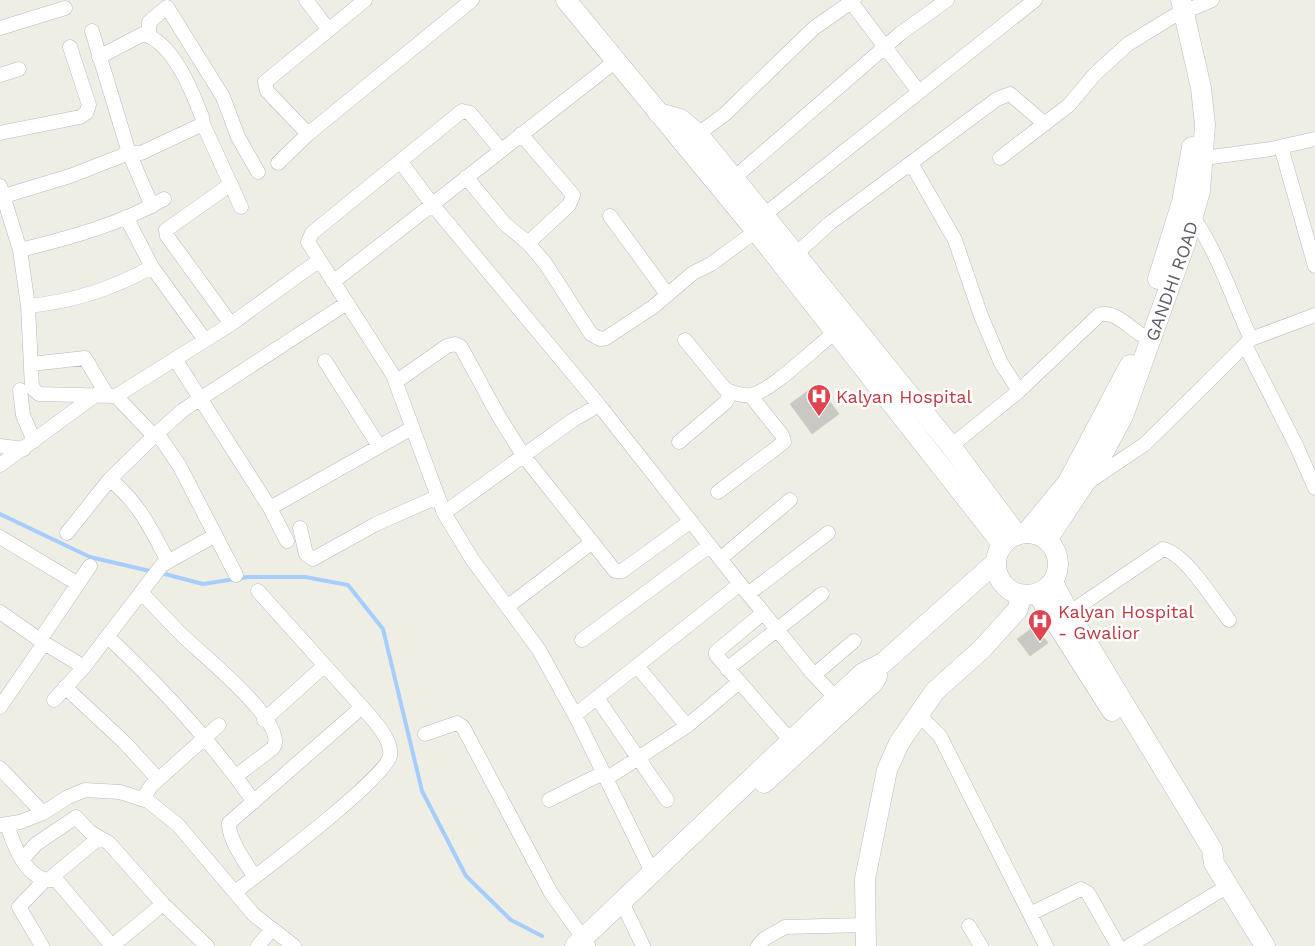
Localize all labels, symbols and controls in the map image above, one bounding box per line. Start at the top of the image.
street label: GANDHI ROAD [1140,219,1201,344]
hospital icon: Kalyan Hospital [806,383,832,417]
place label: Kalyan Hospital [836,386,972,407]
place label: Kalyan Hospital - Gwalior [1058,601,1194,643]
hospital icon: Kalyan Hospital - Gwalior [1027,608,1053,642]

